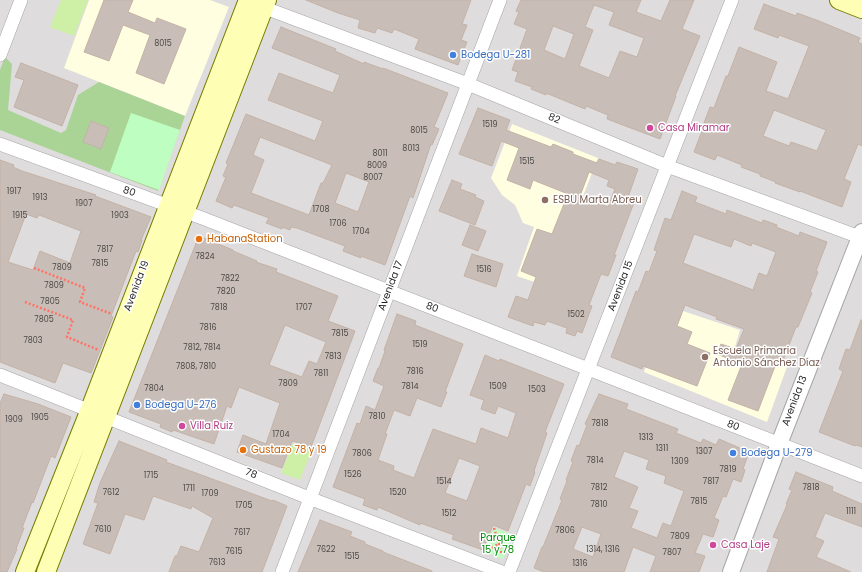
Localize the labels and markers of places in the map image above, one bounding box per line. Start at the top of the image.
place label: Bodega U-281 [461,49,530,61]
marker: Bodega U-281 [448,50,458,60]
place label: Casa Miramar [658,122,729,134]
marker: Casa Miramar [645,123,655,133]
place label: ESBU Marta Abreu [553,194,642,206]
marker: ESBU Marta Abreu [540,195,550,205]
place label: HabanaStation [207,233,283,245]
marker: HabanaStation [194,234,204,244]
place label: Escuela Primaria Antonio Sánchez Díaz [713,345,820,368]
marker: Escuela Primaria Antonio Sánchez Díaz [700,352,710,362]
place label: Bodega U-276 [145,399,216,411]
marker: Bodega U-276 [132,400,142,410]
place label: Villa Ruiz [190,420,233,432]
marker: Villa Ruiz [177,421,187,431]
place label: Gustazo 78 y 19 [251,444,327,456]
marker: Gustazo 78 y 19 [238,445,248,455]
place label: Bodega U-279 [741,447,812,459]
marker: Bodega U-279 [728,448,738,458]
place label: Casa Laje [721,539,770,551]
marker: Casa Laje [708,540,718,550]

